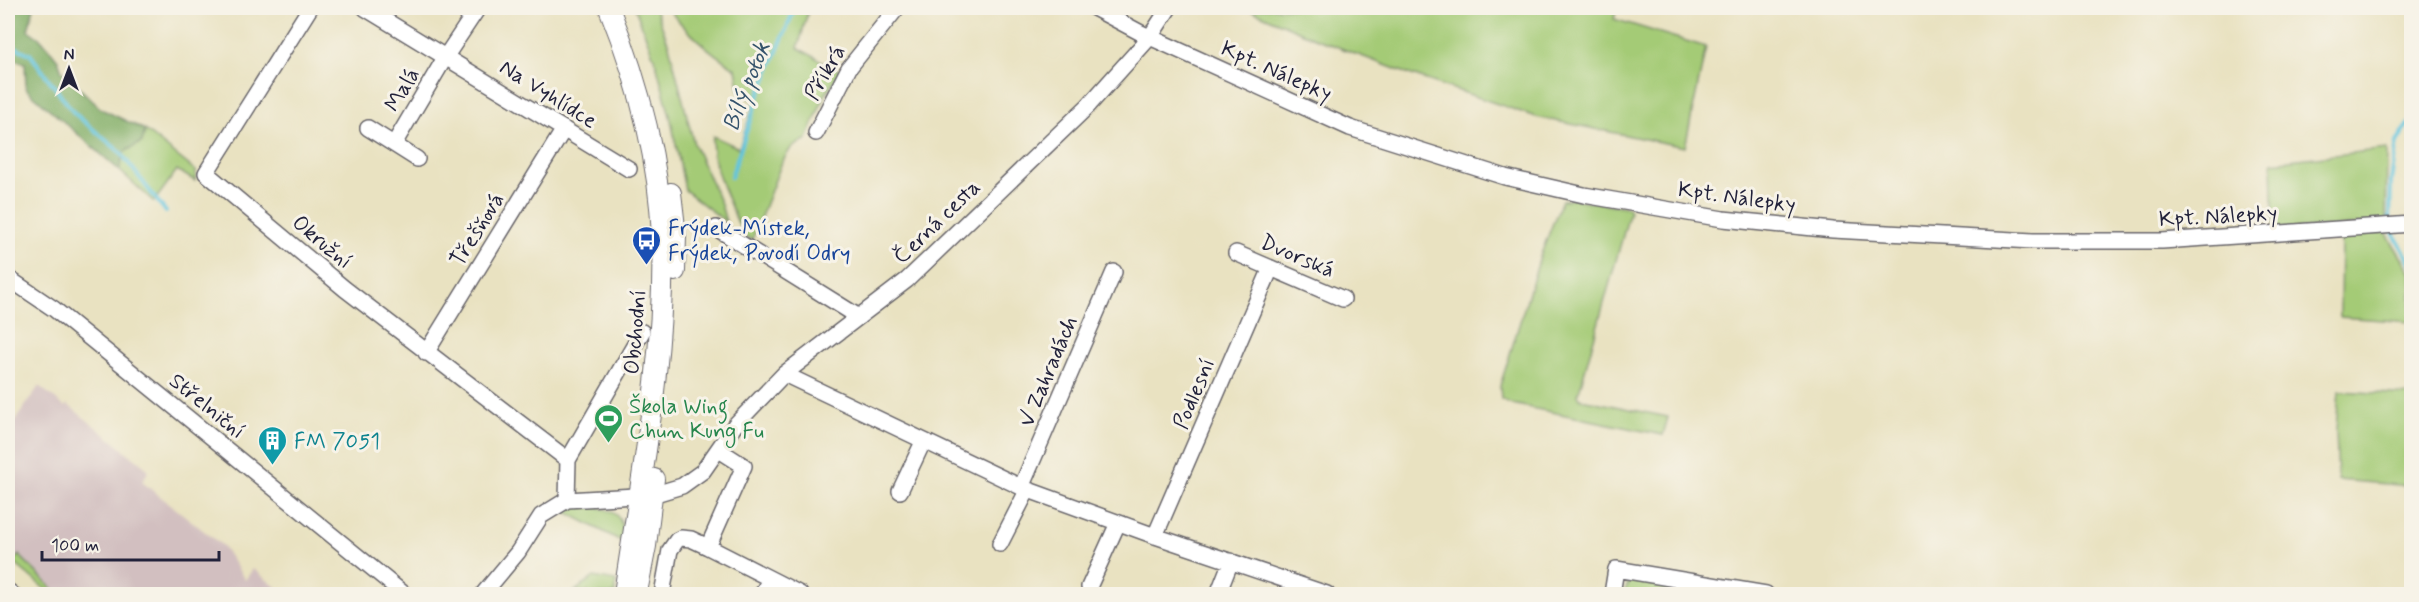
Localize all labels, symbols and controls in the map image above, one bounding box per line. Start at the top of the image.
street label: Kpt. Nálepky [1216,35,1336,109]
water label: Bílý potok [716,37,779,136]
north arrow [39,39,99,99]
street label: Příkrá [799,40,853,106]
text: N [64,45,74,66]
street label: Na Vyhlídce [494,54,602,136]
street label: Malá [379,63,427,117]
street label: Černá cesta [887,173,987,271]
street label: Kpt. Nálepky [1676,176,1797,220]
street label: Třešňová [444,188,511,272]
street label: Kpt. Nálepky [2158,200,2278,234]
street label: Okružní [286,209,358,276]
place label: Frýdek-Místek, Frýdek, Povodí Odry [668,215,850,268]
bus stop icon: Frýdek-Místek, Frýdek, Povodí Odry [631,224,663,266]
street label: Dvorská [1256,229,1339,285]
street label: Obchodní [618,289,654,376]
street label: V Zahradách [1013,312,1085,431]
street label: Podlesní [1167,354,1222,434]
street label: Střelniční [163,367,251,446]
place label: Škola Wing Chun Kung Fu [629,393,764,449]
sports icon: Škola Wing Chun Kung Fu [592,402,624,444]
building icon: FM 7051 [257,424,289,466]
place label: FM 7051 [294,428,380,456]
scale bar [42,524,219,562]
text: 100 m [51,534,99,558]

